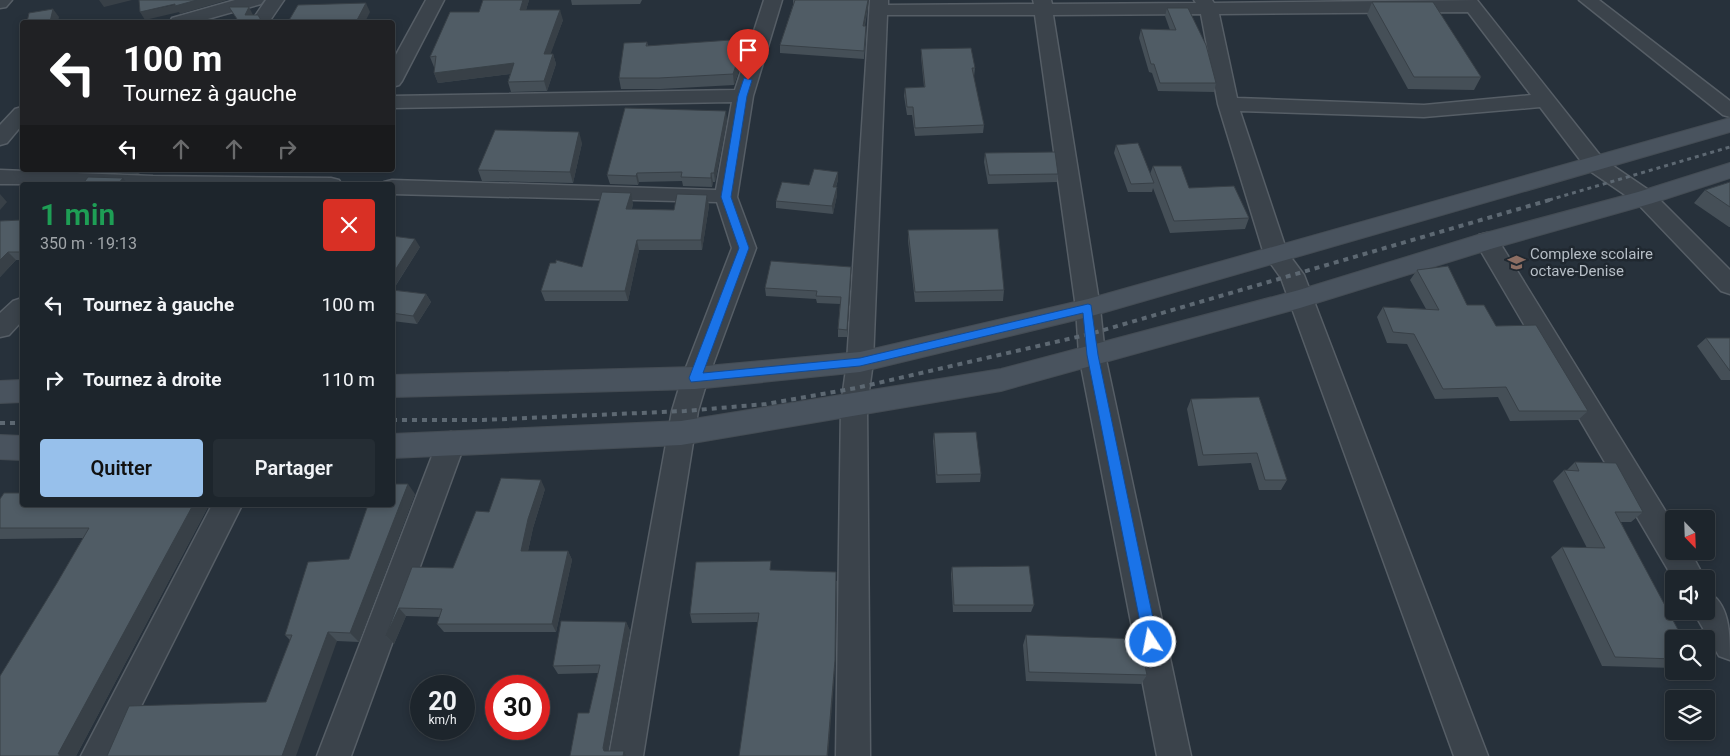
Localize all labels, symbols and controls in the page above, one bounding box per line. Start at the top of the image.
pin [727,29,769,80]
icon: arrive [734,36,762,64]
text: 100 m [123,39,222,80]
icon: left [40,40,105,105]
text: Tournez à gauche [123,81,297,106]
icon: left [114,135,142,163]
icon: ahead [167,135,195,163]
icon: ahead [220,135,248,163]
icon: right [273,135,301,163]
text: 1 min [40,197,115,232]
button: close [323,199,375,251]
text: 350 m · 19:13 [40,234,137,253]
place label: Complexe scolaire octave-Denise [1530,245,1653,280]
school or university icon: Complexe scolaire octave-Denise [1506,253,1526,273]
icon: left [40,291,68,319]
text: Tournez à gauche [83,293,234,316]
text: 100 m [322,293,375,316]
icon: right [40,366,68,394]
text: Tournez à droite [83,368,222,391]
text: 110 m [322,368,375,391]
button: Quitter [40,439,203,497]
button: Partager [213,439,375,497]
north arrow [1665,510,1715,560]
map controls [1665,510,1715,740]
button: sound [1665,570,1715,620]
position arrow [1124,615,1176,667]
button: search [1665,630,1715,680]
speed limit sign: 30 [485,675,550,740]
text: 20 [428,687,457,716]
button: layers [1665,690,1715,740]
text: km/h [428,713,457,727]

